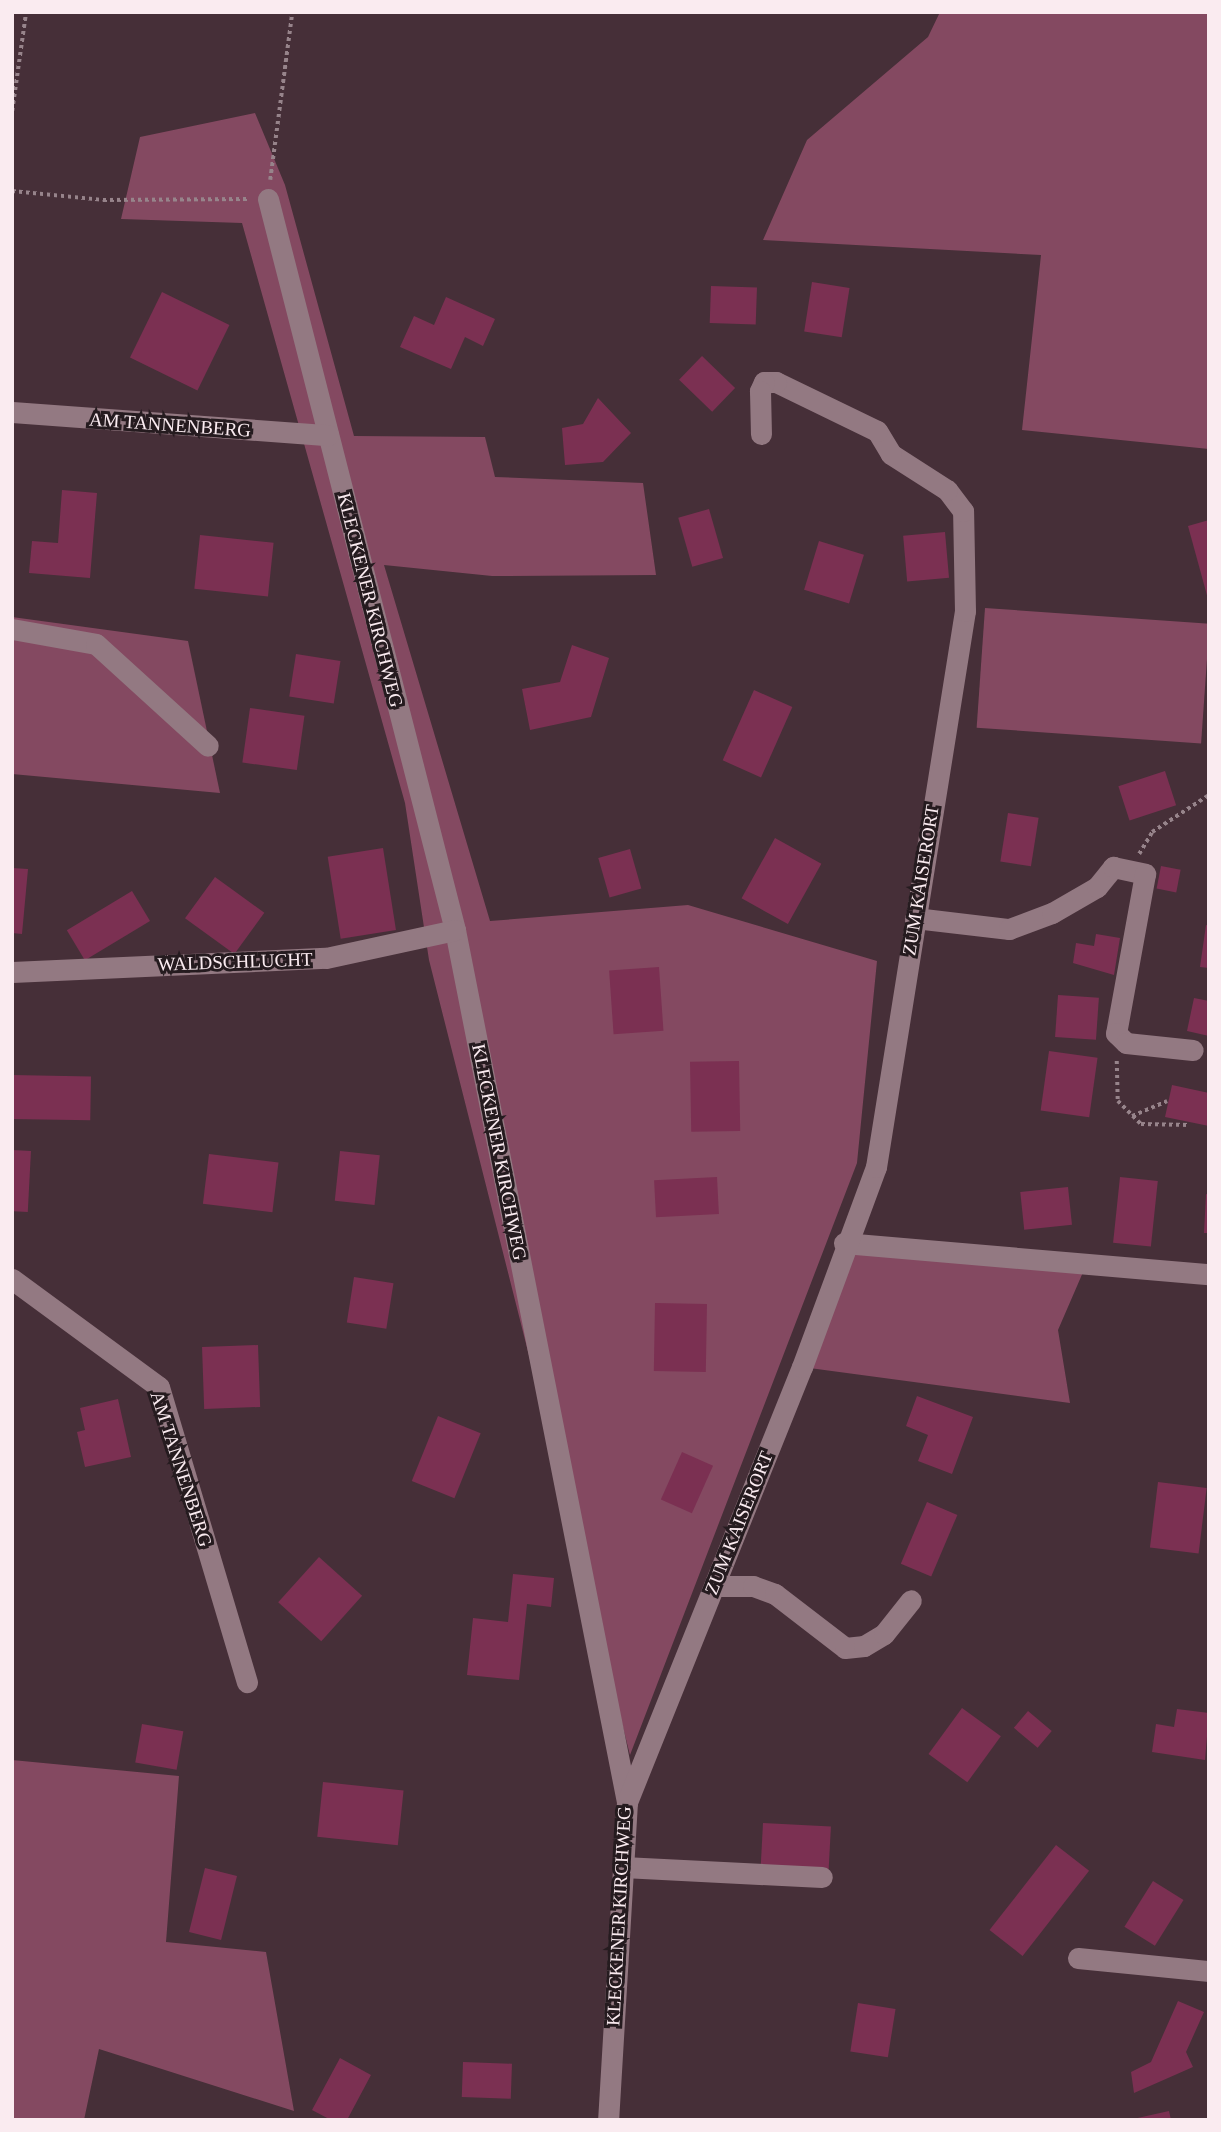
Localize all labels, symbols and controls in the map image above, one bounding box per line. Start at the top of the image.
street label: AM TANNENBERG [88,408,252,442]
street label: KLECKENER KIRCHWEG [332,490,408,710]
street label: ZUM KAISERORT [898,803,944,957]
street label: WALDSCHLUCHT [157,948,313,976]
street label: KLECKENER KIRCHWEG [467,1042,531,1262]
street label: AM TANNENBERG [145,1388,217,1550]
street label: ZUM KAISERORT [700,1448,778,1598]
street label: KLECKENER KIRCHWEG [602,1806,636,2026]

